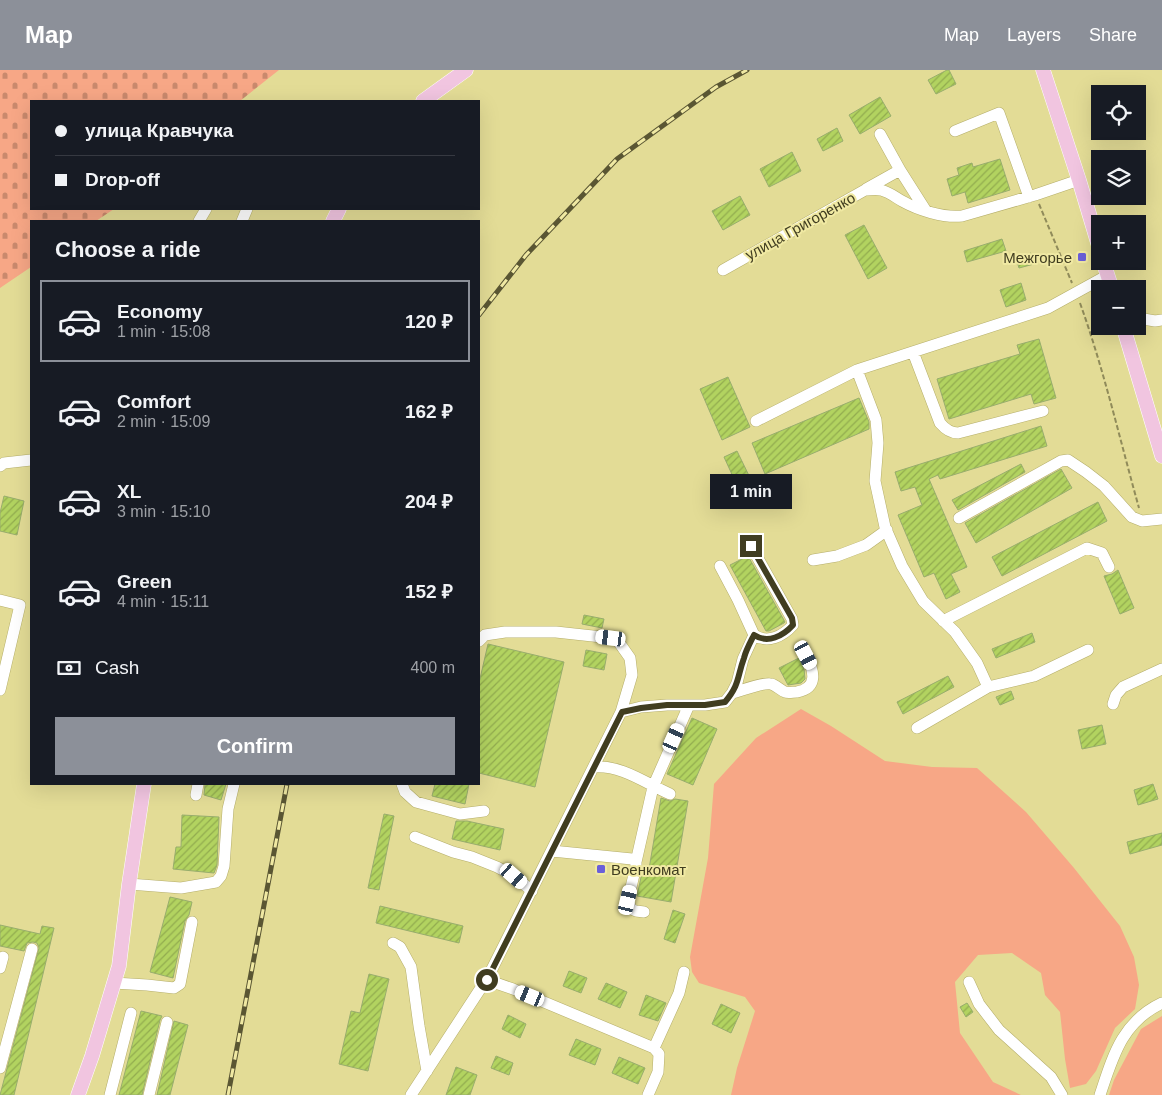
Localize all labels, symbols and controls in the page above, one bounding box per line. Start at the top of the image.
text: Map [25,21,73,48]
text: Map [944,25,979,45]
text: Layers [1007,25,1061,45]
text: Share [1089,25,1137,45]
map controls [1091,85,1146,335]
button: locate [1091,85,1146,140]
text: улица Кравчука [85,120,233,141]
button: layers [1091,150,1146,205]
text: Drop-off [85,169,160,190]
street label: улица Григоренко [742,189,858,263]
button: + [1091,215,1146,270]
text: Choose a ride [55,237,200,262]
place label: Межгорье [1003,249,1072,266]
marker: Межгорье [1076,251,1088,263]
button: − [1091,280,1146,335]
icon: car [57,299,102,344]
text: Economy [117,301,203,322]
text: 120 ₽ [405,311,453,332]
text: 1 min · 15:08 [117,323,210,340]
icon: car [57,389,102,434]
text: Comfort [117,391,191,412]
text: 162 ₽ [405,401,453,422]
text: 2 min · 15:09 [117,413,210,430]
callout: 1 min [710,474,792,508]
icon: car [57,479,102,524]
text: XL [117,481,141,502]
text: 1 min [730,483,772,500]
text: 204 ₽ [405,491,453,512]
text: 3 min · 15:10 [117,503,210,520]
route end [740,535,762,557]
icon: car [57,569,102,614]
text: Green [117,571,172,592]
text: 152 ₽ [405,581,453,602]
text: 4 min · 15:11 [117,593,209,610]
car [595,629,626,647]
car [792,638,819,672]
icon: cash [55,654,83,682]
text: Cash [95,657,139,678]
text: 400 m [411,659,455,676]
button: Confirm [55,717,455,775]
car [661,721,686,755]
car [497,860,530,892]
place label: Военкомат [611,861,686,878]
marker: Военкомат [595,863,607,875]
car [617,884,638,916]
route start [476,969,498,991]
car [513,983,546,1009]

